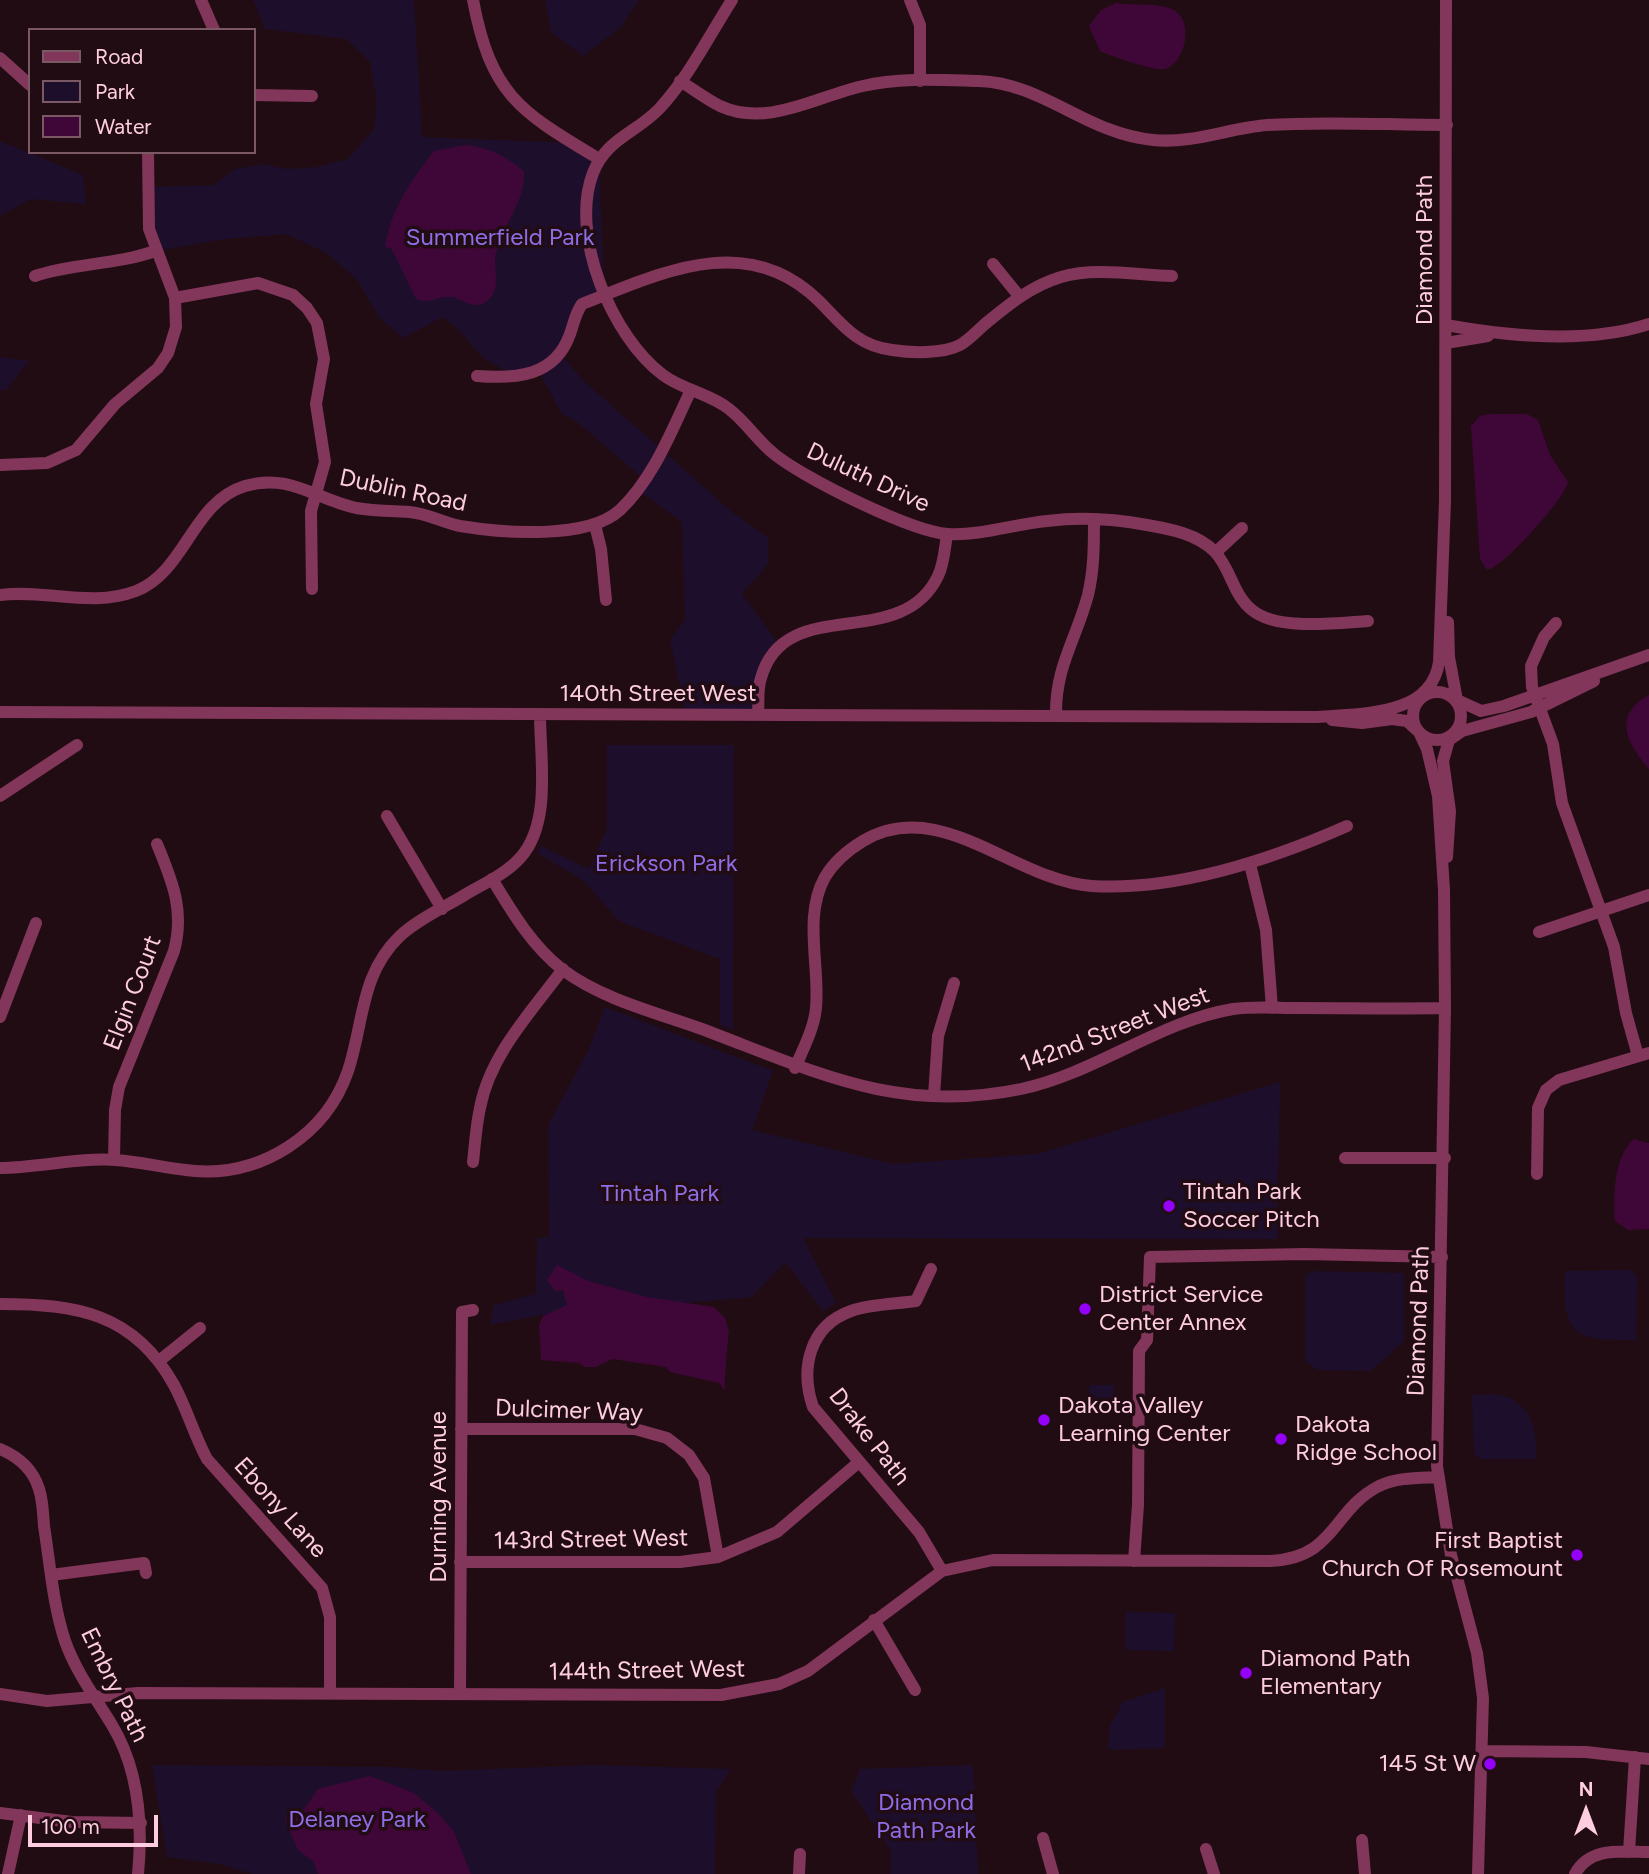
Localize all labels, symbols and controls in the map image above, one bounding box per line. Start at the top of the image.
legend [28,28,256,154]
text: Road [95,44,143,69]
text: Park [95,79,135,104]
text: Water [95,114,151,139]
street label: Diamond Path [1411,175,1439,325]
park label: Summerfield Park [406,224,594,252]
street label: Duluth Drive [802,437,934,519]
street label: Dublin Road [337,463,469,519]
street label: 140th Street West [559,680,757,708]
park label: Erickson Park [595,850,737,878]
street label: Elgin Court [98,932,168,1054]
street label: 142nd Street West [1016,981,1214,1079]
place label: Tintah Park Soccer Pitch [1183,1178,1320,1234]
park label: Tintah Park [601,1180,719,1208]
marker: Tintah Park Soccer Pitch [1161,1198,1177,1214]
street label: Diamond Path [1402,1245,1436,1397]
place label: District Service Center Annex [1099,1281,1263,1337]
marker: District Service Center Annex [1077,1301,1093,1317]
street label: Drake Path [822,1383,916,1491]
place label: Dakota Valley Learning Center [1058,1392,1230,1448]
street label: Dulcimer Way [495,1394,643,1428]
street label: Durning Avenue [425,1411,453,1583]
place label: Dakota Ridge School [1295,1411,1437,1467]
marker: Dakota Valley Learning Center [1036,1412,1052,1428]
marker: Dakota Ridge School [1273,1431,1289,1447]
street label: Ebony Lane [227,1452,333,1564]
street label: 143rd Street West [493,1524,689,1556]
place label: First Baptist Church Of Rosemount [1322,1527,1563,1583]
marker: First Baptist Church Of Rosemount [1569,1547,1585,1563]
street label: Embry Path [74,1623,154,1747]
place label: Diamond Path Elementary [1260,1645,1410,1701]
street label: 144th Street West [548,1655,746,1687]
marker: Diamond Path Elementary [1238,1665,1254,1681]
place label: 145 St W [1379,1750,1476,1778]
marker: 145 St W [1482,1756,1498,1772]
north arrow [1551,1776,1621,1846]
text: N [1579,1778,1593,1801]
park label: Diamond Path Park [876,1789,976,1845]
scale bar [32,1800,161,1844]
park label: Delaney Park [288,1806,426,1834]
text: 100 m [41,1814,100,1839]

